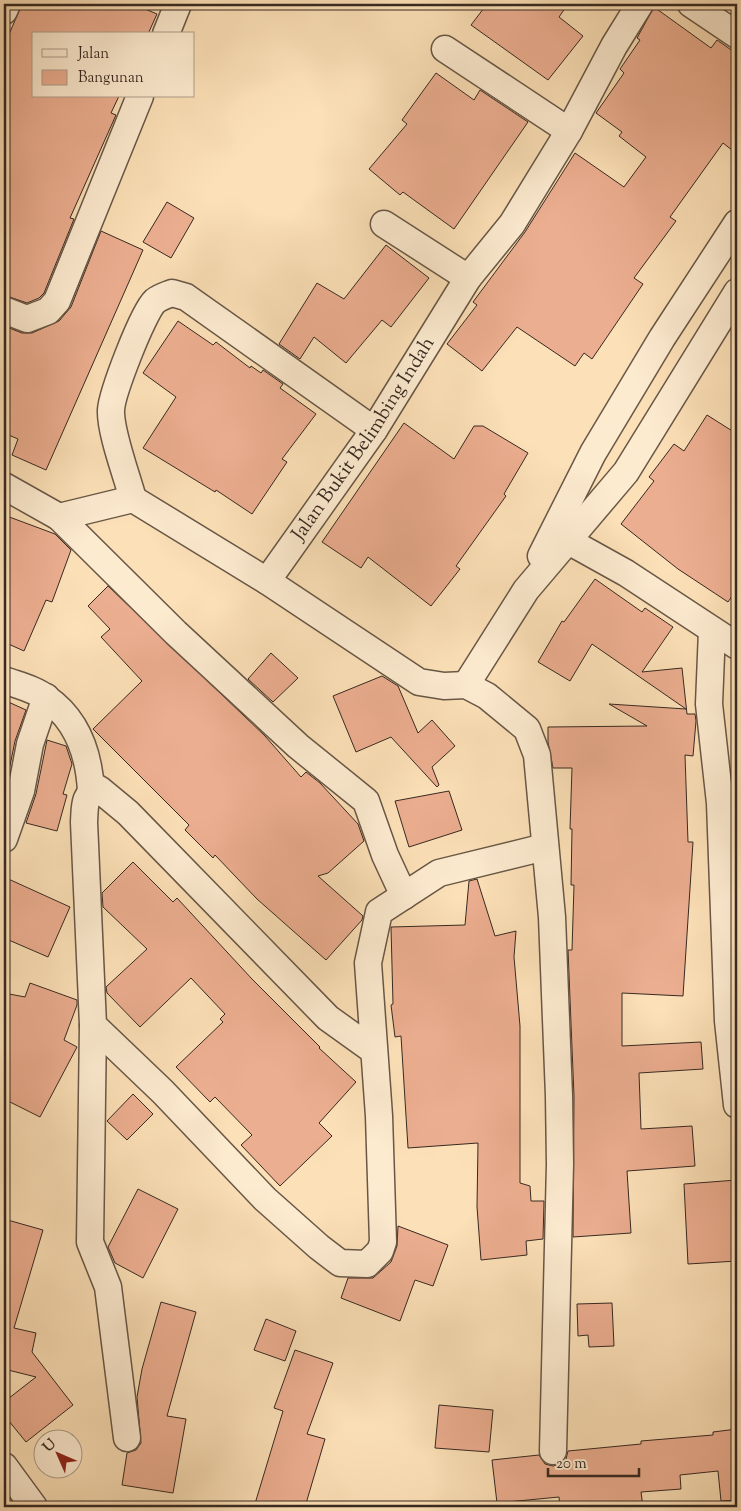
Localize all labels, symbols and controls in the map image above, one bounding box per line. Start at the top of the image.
legend [32,32,195,98]
text: Jalan [77,44,109,65]
text: Bangunan [78,68,144,89]
street label: Jalan Bukit Belimbing Indah [285,331,443,548]
north arrow [32,1428,82,1478]
text: U [39,1435,62,1457]
scale bar [548,1446,640,1478]
text: 20 m [556,1454,587,1475]

